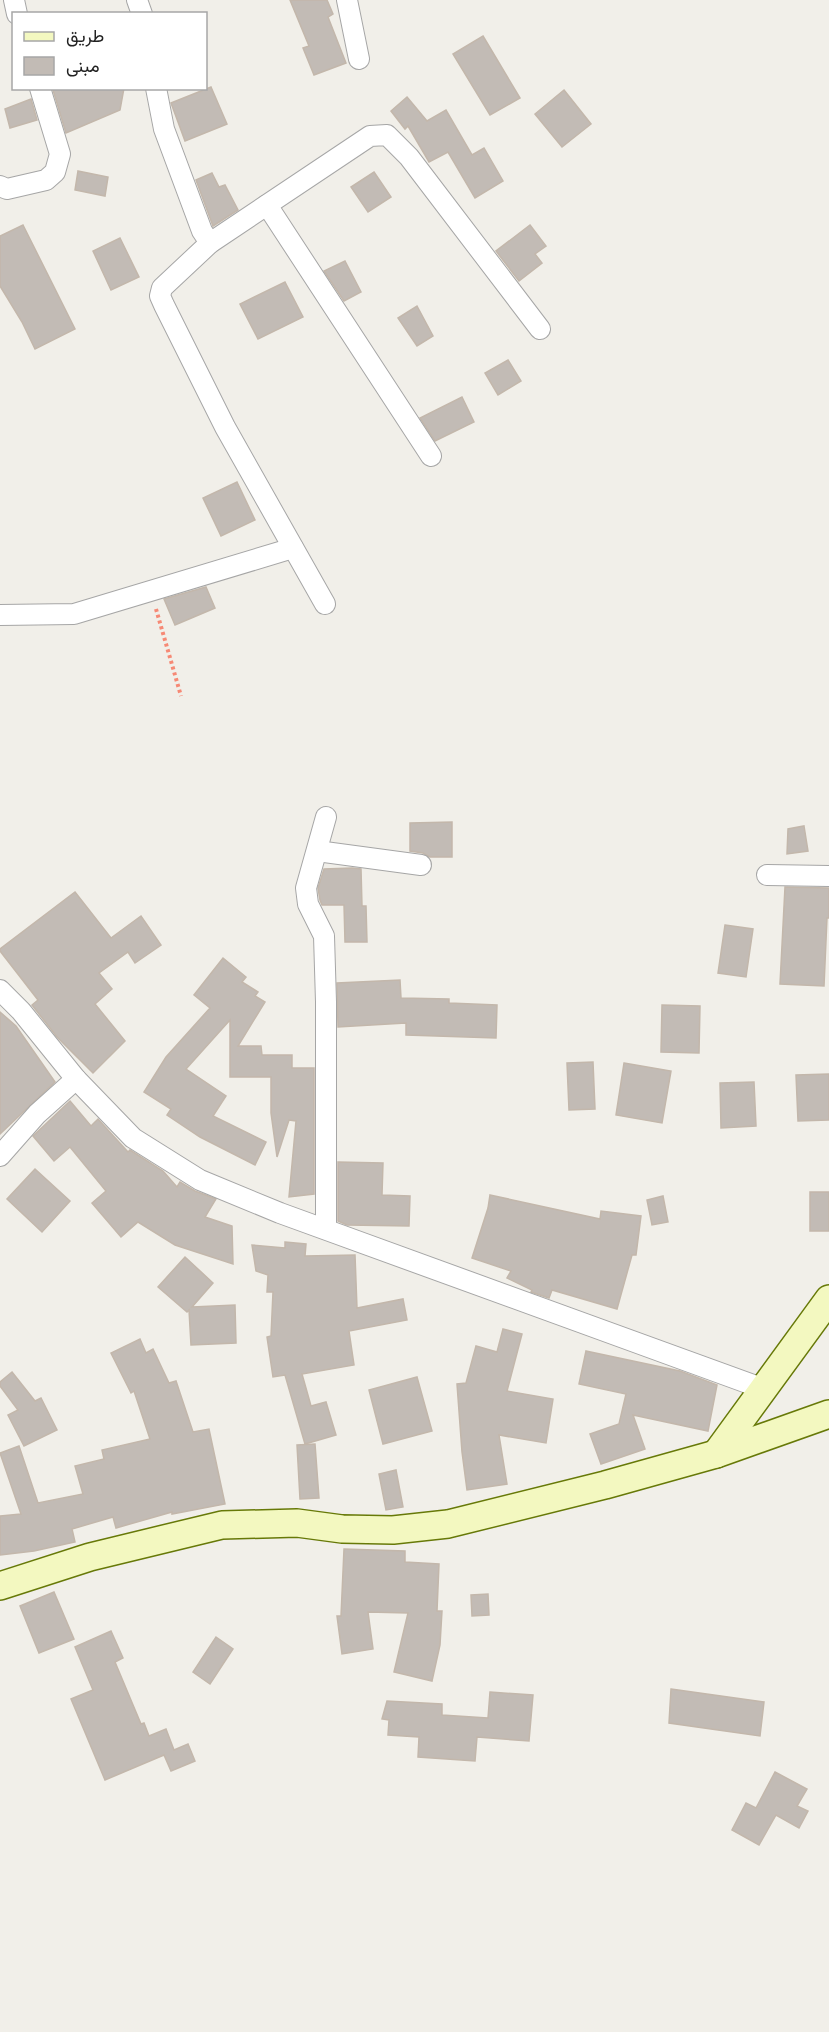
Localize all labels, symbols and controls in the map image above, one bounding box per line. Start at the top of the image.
legend [12,12,207,90]
text: طريق [66,24,104,47]
text: مبنى [66,54,100,77]

